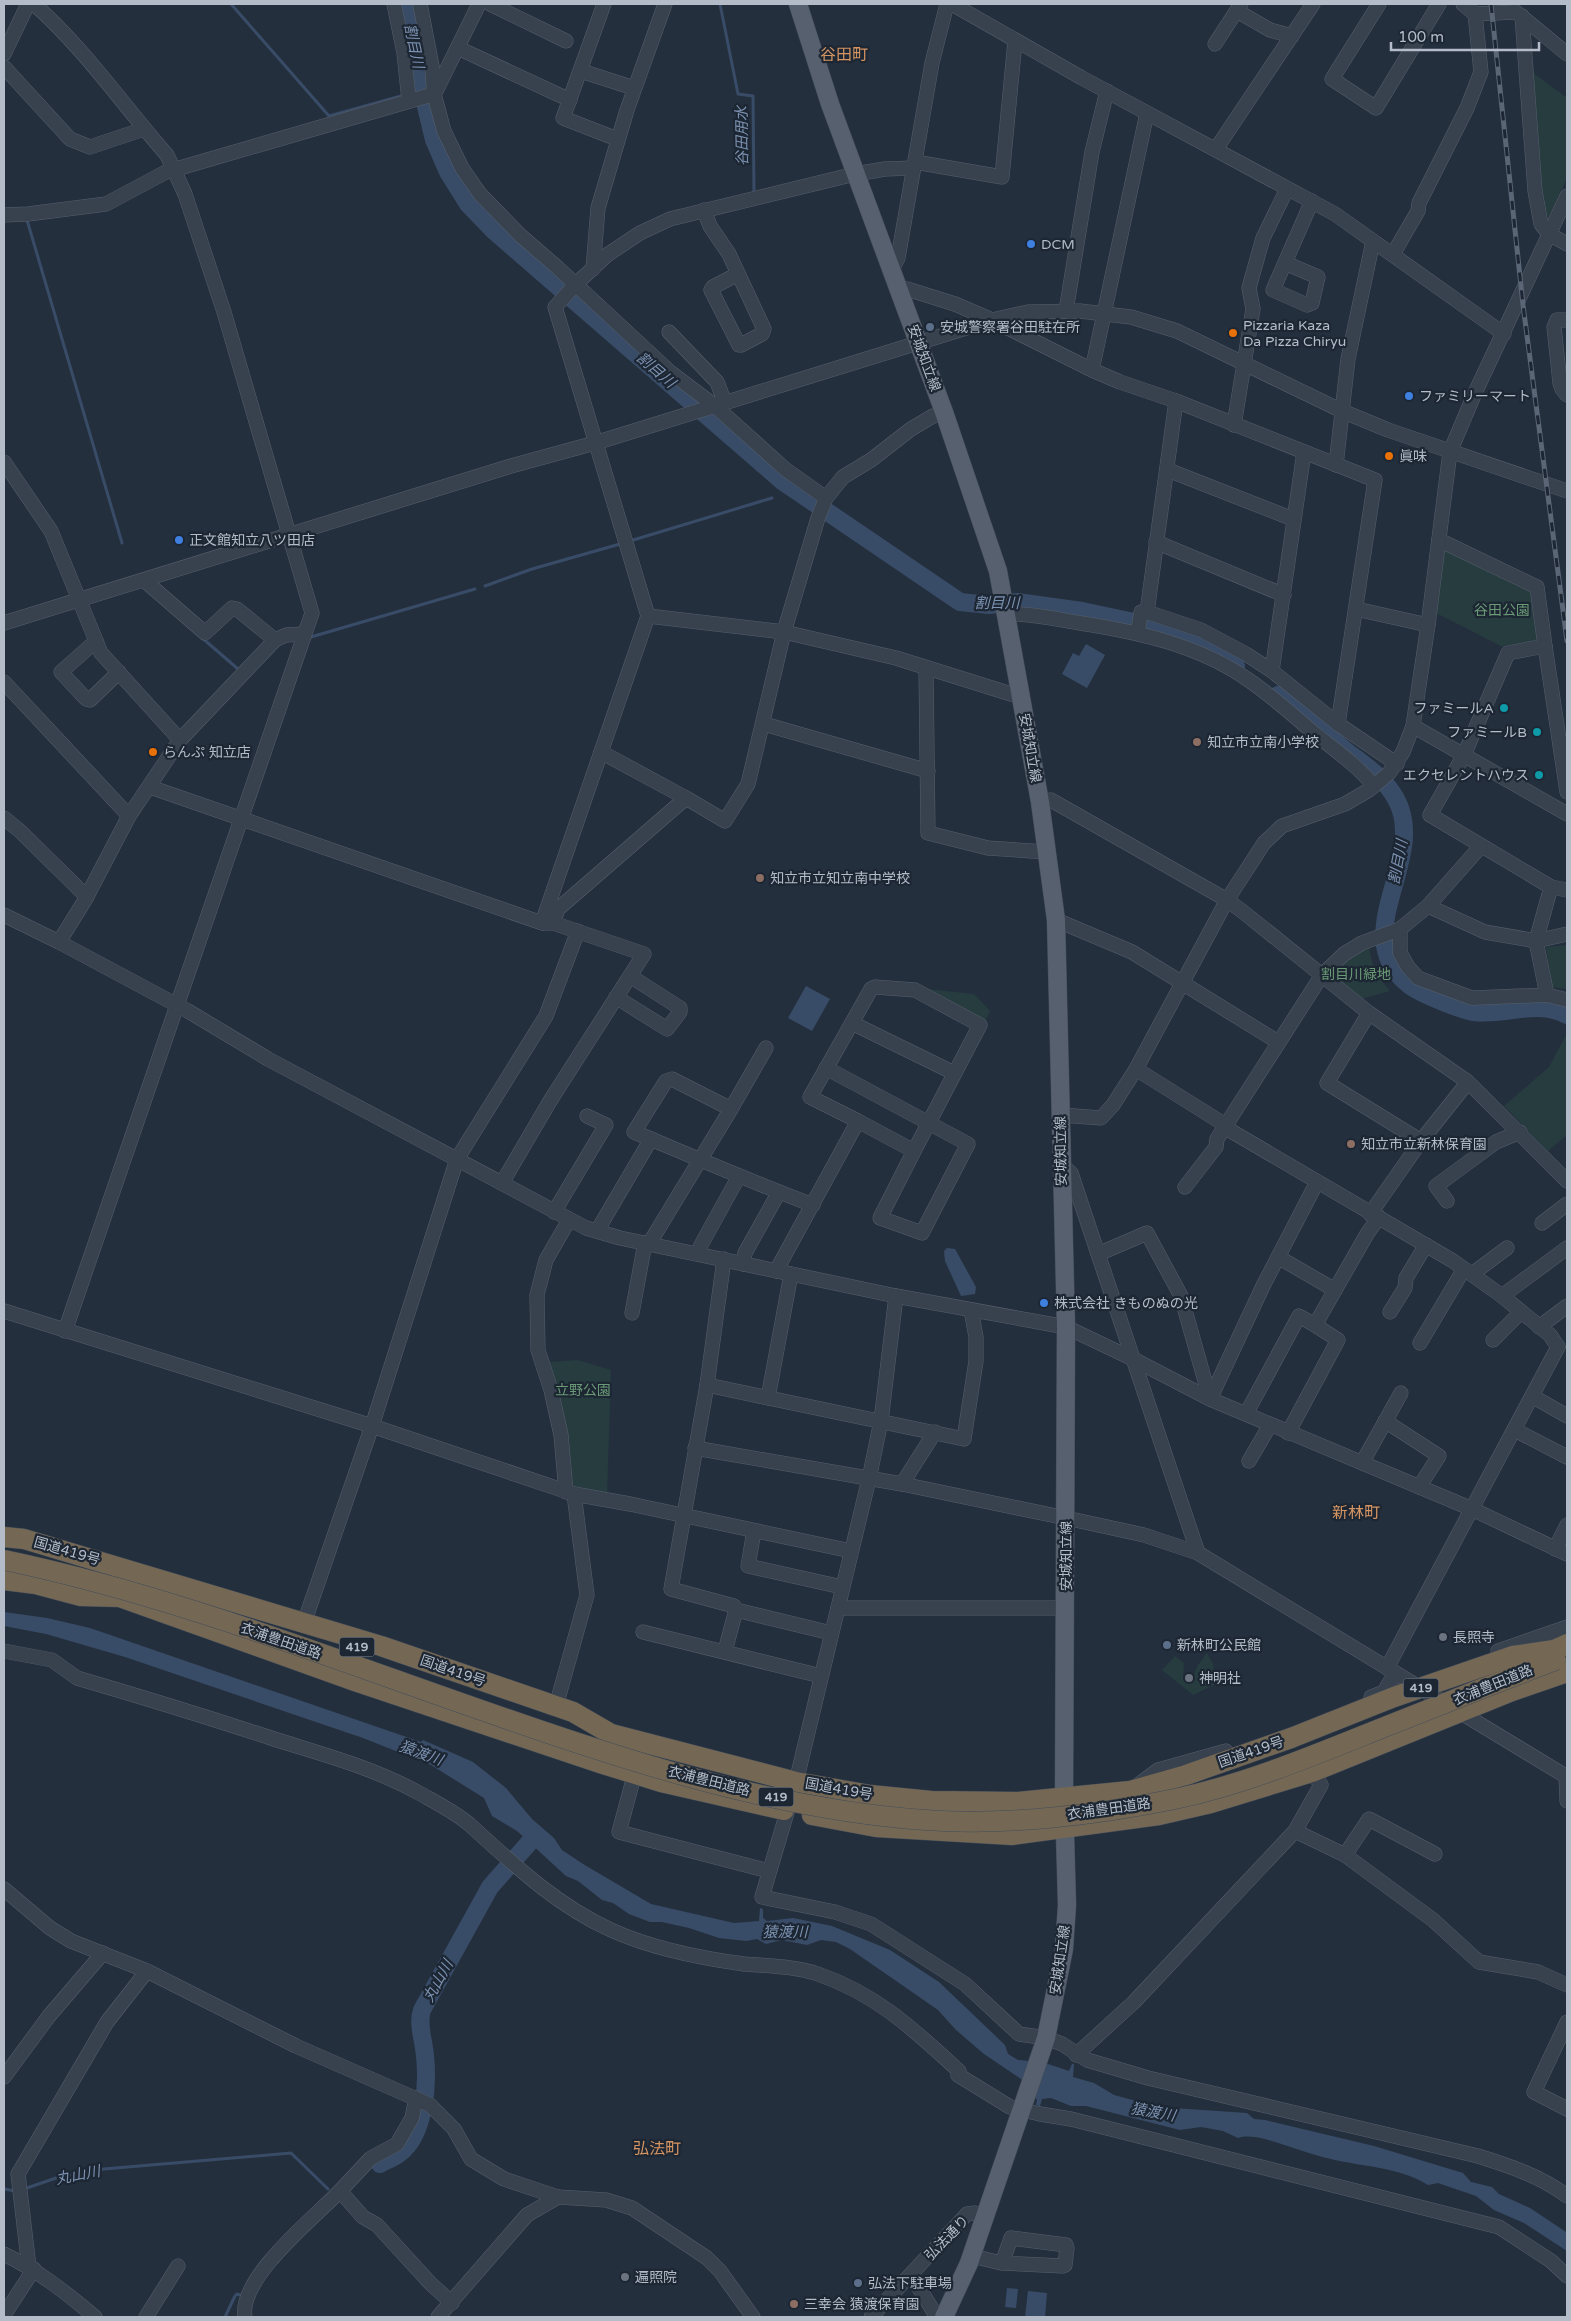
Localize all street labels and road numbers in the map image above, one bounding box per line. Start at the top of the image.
street label: 安城知立線 [904,322,944,394]
street label: 安城知立線 [1016,712,1044,784]
street label: 安城知立線 [1052,1116,1070,1186]
street label: 安城知立線 [1058,1521,1075,1591]
street label: 国道419号 [32,1533,102,1569]
street label: 衣浦豊田道路 [239,1619,323,1663]
road number: 419 [340,1638,374,1656]
street label: 国道419号 [418,1652,488,1690]
street label: 衣浦豊田道路 [1451,1661,1535,1709]
road number: 419 [1404,1679,1438,1698]
street label: 国道419号 [1216,1733,1286,1771]
street label: 衣浦豊田道路 [666,1763,752,1799]
street label: 国道419号 [804,1775,874,1803]
road number: 419 [758,1788,794,1806]
street label: 衣浦豊田道路 [1066,1795,1152,1823]
street label: 安城知立線 [1047,1924,1073,1996]
street label: 弘法通り [921,2212,973,2264]

